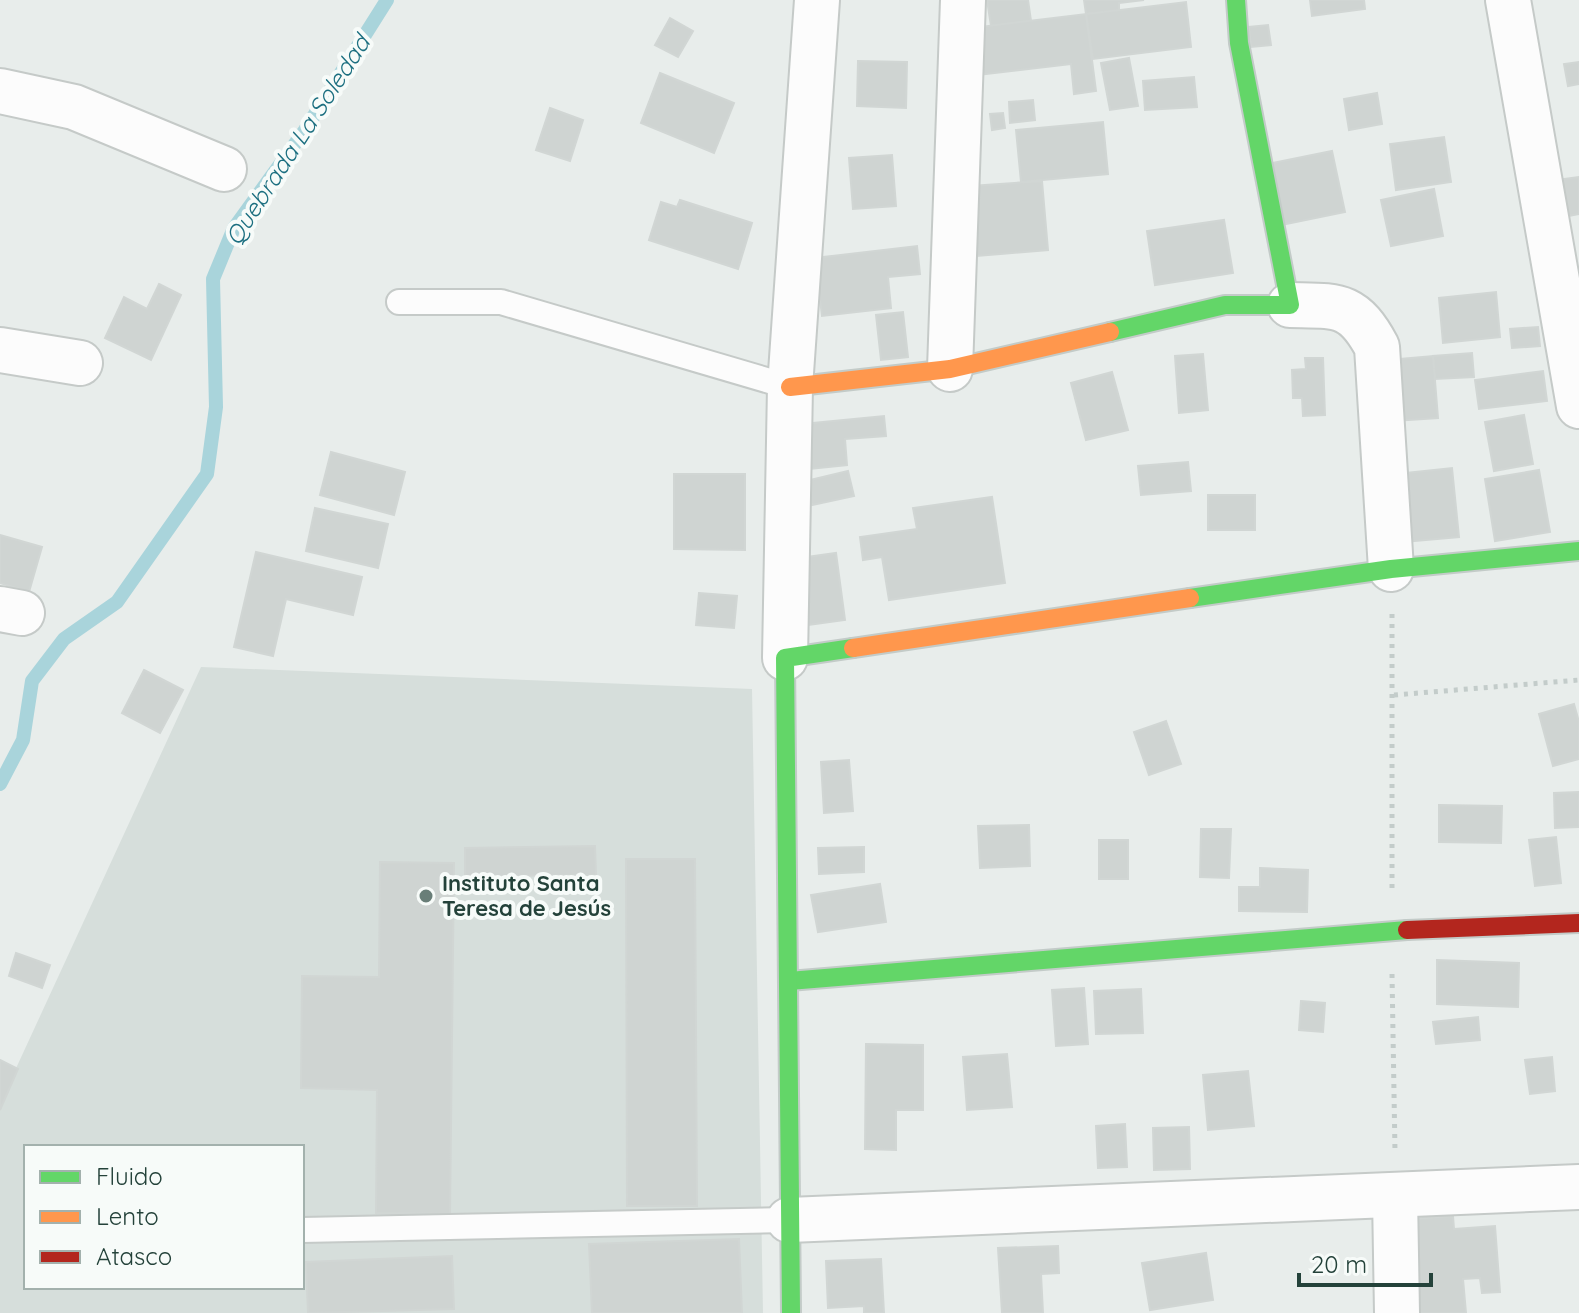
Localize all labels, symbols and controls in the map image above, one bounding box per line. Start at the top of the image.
water label: Quebrada La Soledad [218,27,378,250]
place label: Instituto Santa Teresa de Jesús [442,869,611,922]
marker: Instituto Santa Teresa de Jesús [417,887,435,905]
legend [24,1145,304,1289]
text: Fluido [96,1161,163,1191]
text: Lento [96,1201,159,1231]
scale bar [1299,1237,1431,1287]
text: Atasco [96,1241,172,1271]
text: 20 m [1311,1249,1367,1279]

